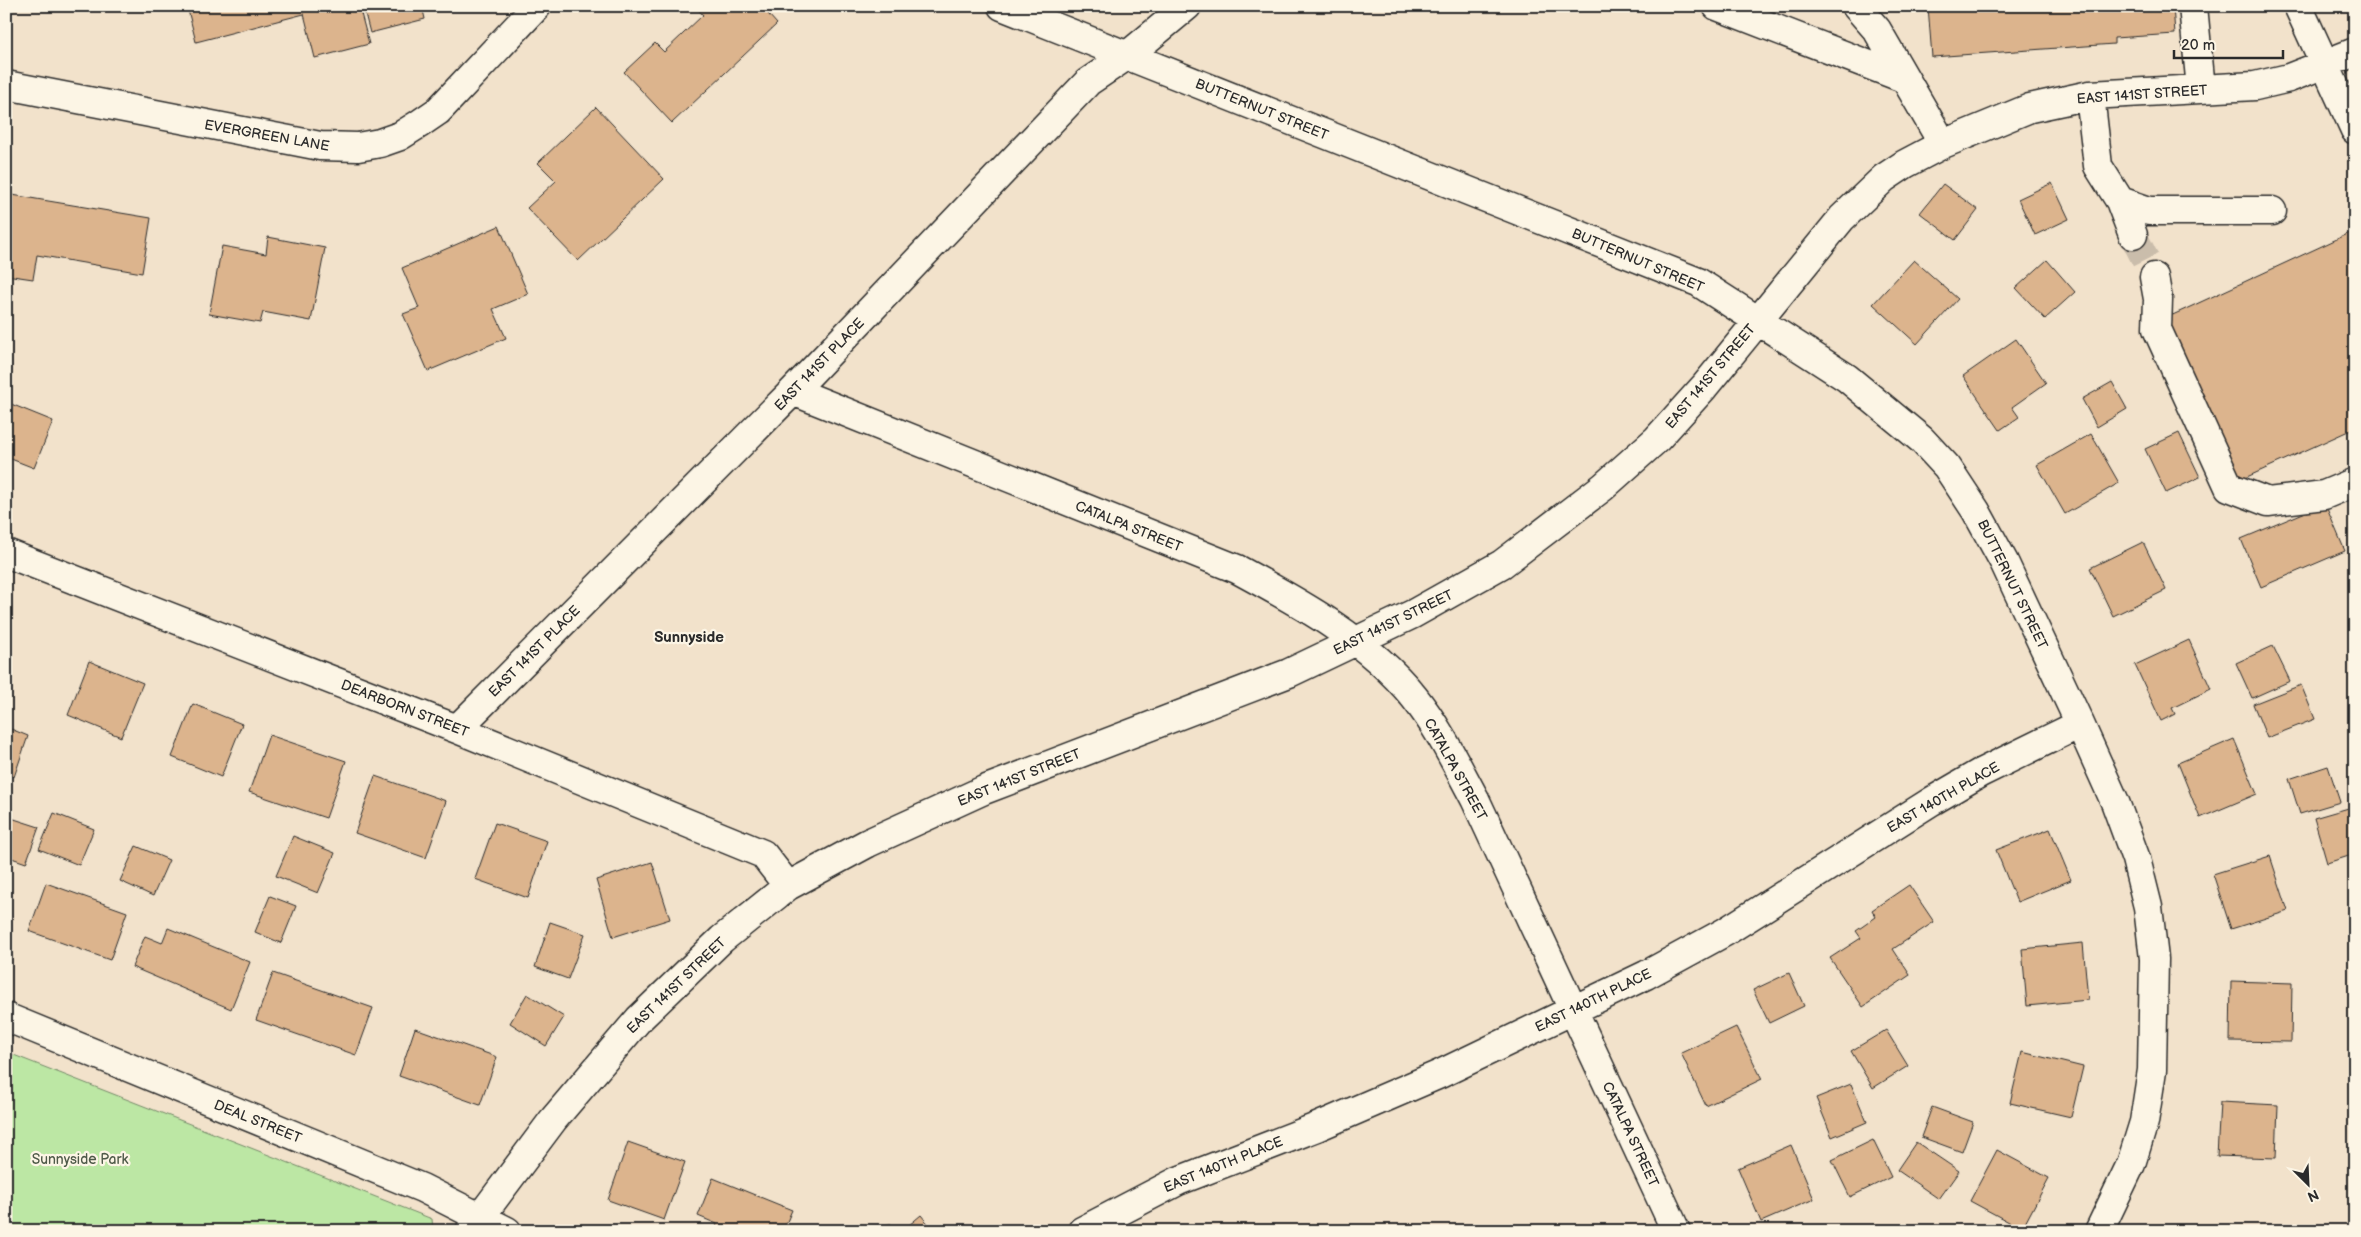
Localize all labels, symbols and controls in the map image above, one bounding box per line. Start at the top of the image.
scale bar [2174,28,2282,60]
text: 20 m [2181,36,2215,55]
street label: BUTTERNUT STREET [1193,75,1331,144]
street label: EAST 141ST STREET [2076,81,2209,108]
street label: EVERGREEN LANE [203,116,331,155]
street label: BUTTERNUT STREET [1569,225,1707,296]
street label: EAST 141ST PLACE [771,314,868,414]
street label: EAST 141ST STREET [1662,320,1759,432]
street label: CATALPA STREET [1073,497,1185,556]
street label: BUTTERNUT STREET [1974,517,2052,652]
street label: EAST 141ST STREET [1331,586,1456,659]
street label: EAST 141ST PLACE [485,602,584,701]
district label: Sunnyside [654,628,724,647]
street label: DEARBORN STREET [338,676,472,741]
street label: CATALPA STREET [1420,715,1491,824]
street label: EAST 141ST STREET [955,745,1084,810]
street label: EAST 140TH PLACE [1884,758,2002,837]
street label: EAST 141ST STREET [623,933,730,1037]
street label: EAST 140TH PLACE [1532,965,1654,1036]
street label: CATALPA STREET [1599,1079,1663,1190]
street label: DEAL STREET [212,1096,305,1147]
street label: EAST 140TH PLACE [1161,1133,1285,1196]
park label: Sunnyside Park [32,1151,128,1168]
north arrow [2284,1160,2334,1210]
text: N [2305,1186,2321,1205]

